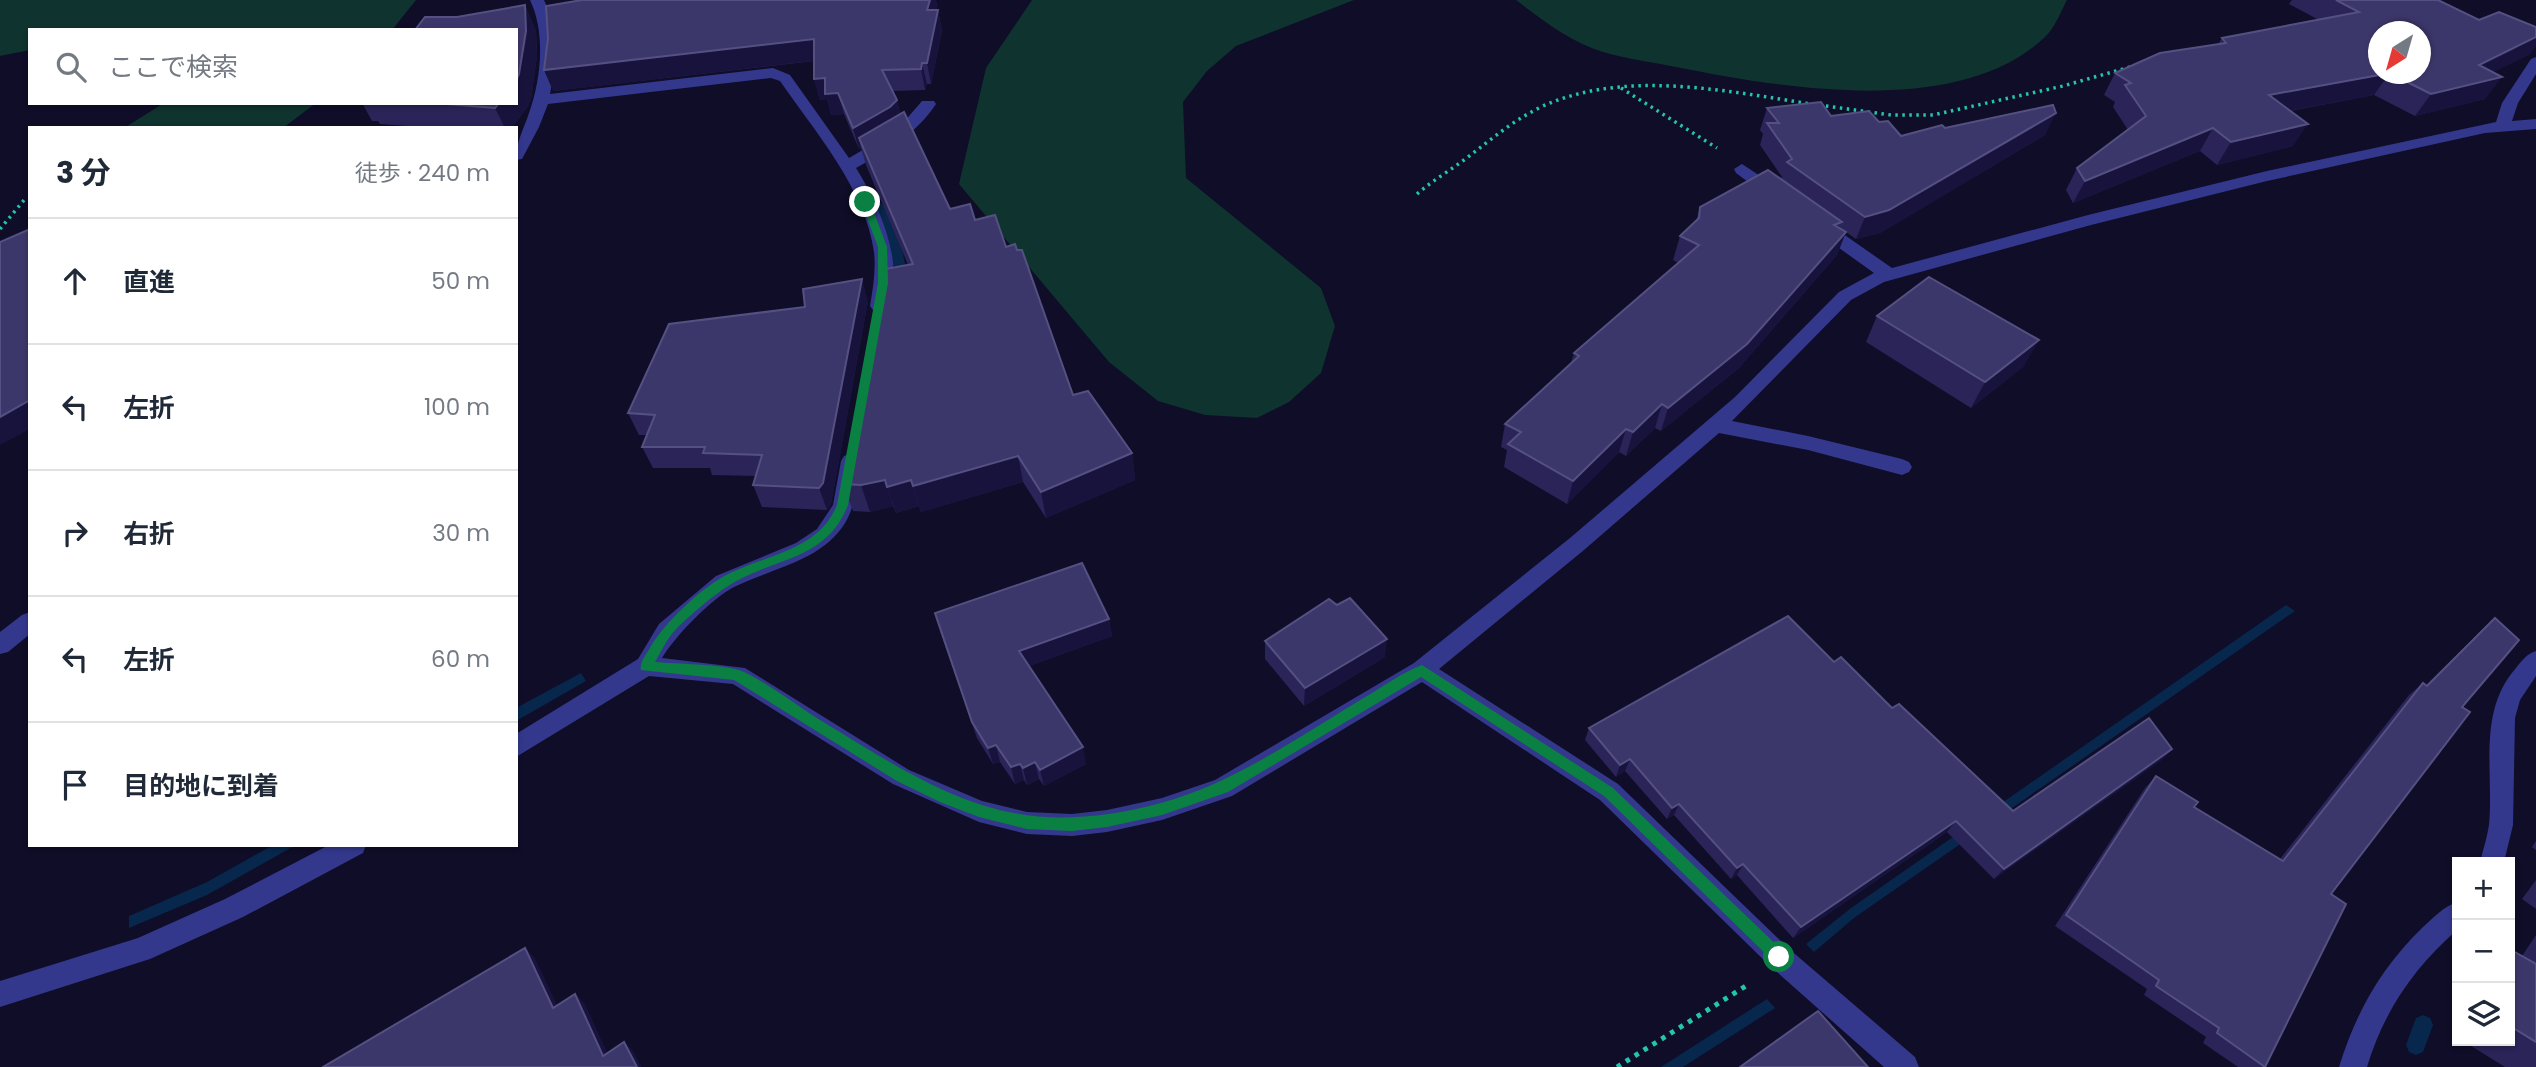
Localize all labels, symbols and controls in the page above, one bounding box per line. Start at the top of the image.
north arrow [2368,21,2431,84]
search box [28,28,518,105]
icon: search [52,48,90,86]
text: ここで検索 [108,49,238,85]
text: 3 分 [56,151,111,194]
text: 徒歩 · 240 m [355,157,490,189]
route end [849,186,880,217]
icon: ahead [56,262,94,300]
text: 直進 [123,264,175,300]
text: 50 m [431,265,490,297]
icon: left [56,388,94,426]
text: 左折 [123,390,175,426]
text: 100 m [424,391,490,423]
icon: right [56,514,94,552]
text: 右折 [123,516,175,552]
text: 30 m [432,517,490,549]
icon: left [56,640,94,678]
text: 左折 [123,642,175,678]
text: 60 m [431,643,490,675]
icon: arrive [56,766,94,804]
text: 目的地に到着 [123,768,279,804]
map controls [2452,857,2515,1046]
button: + [2452,857,2515,920]
button: − [2452,920,2515,983]
route start [1763,941,1794,972]
button: layers [2452,983,2515,1046]

